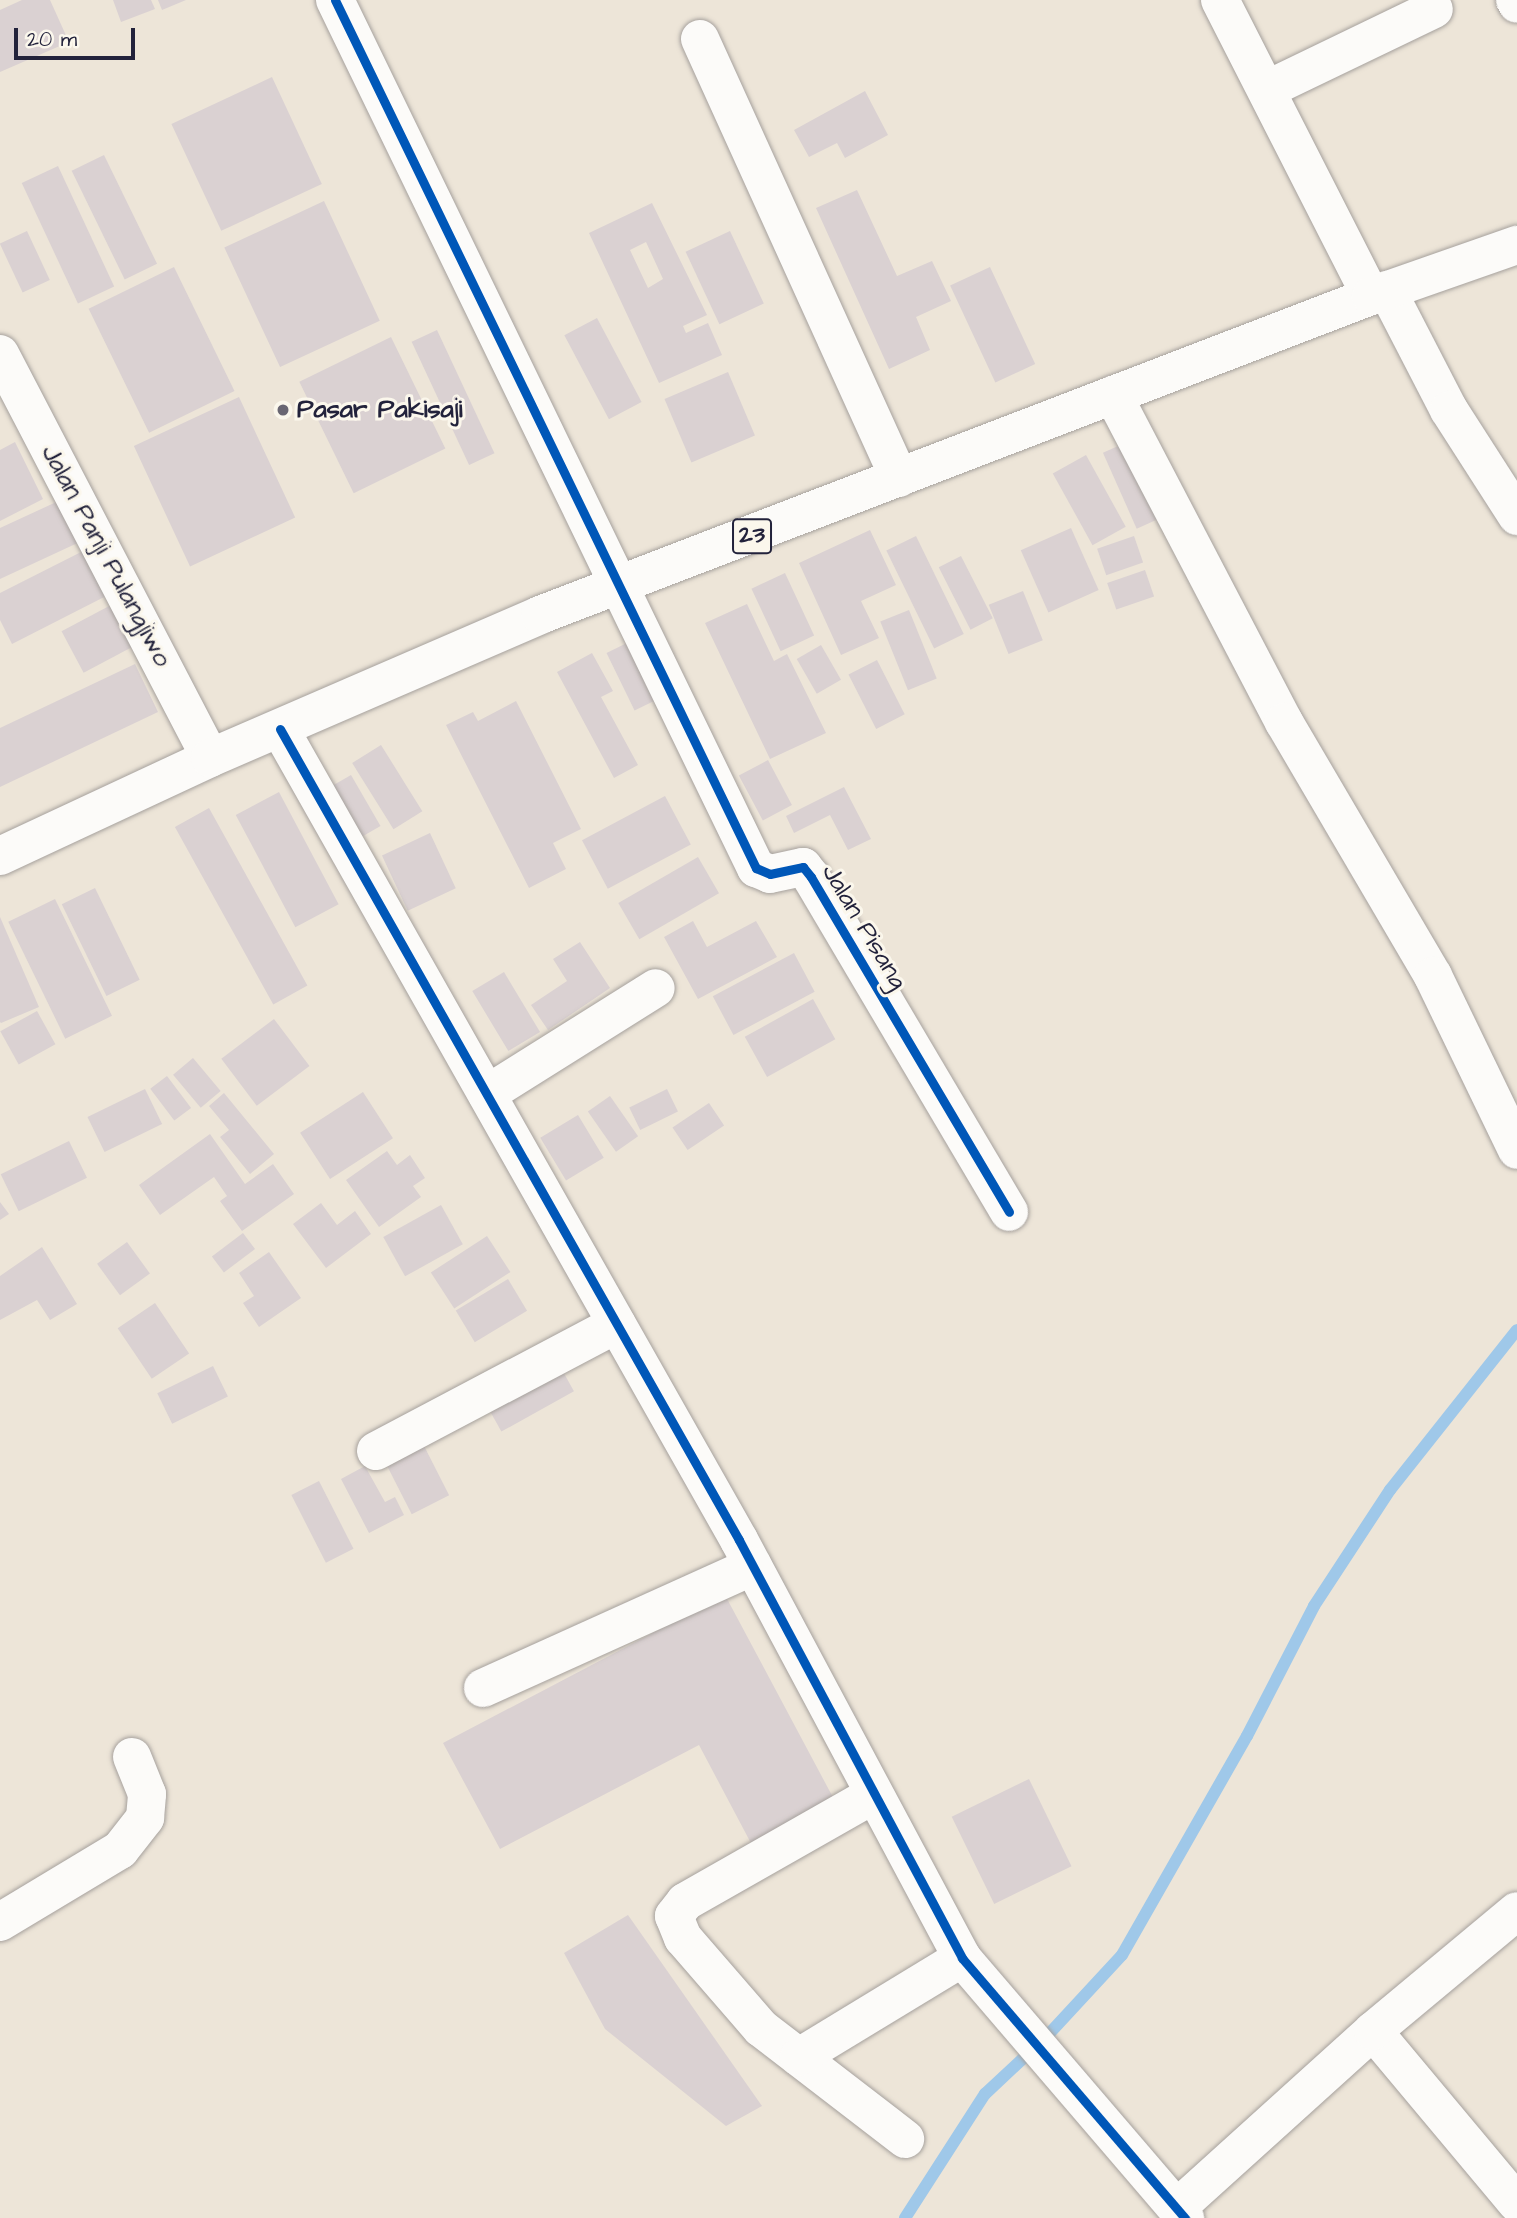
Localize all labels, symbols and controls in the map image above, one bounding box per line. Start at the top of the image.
scale bar [18,14,138,58]
text: 20 m [27,25,77,54]
place label: Pasar Pakisaji [297,394,462,426]
marker: Pasar Pakisaji [275,402,291,418]
street label: Jalan Panji Pulangjiwo [34,440,178,672]
road number: 23 [731,516,773,556]
street label: Jalan Pisang [814,859,914,995]

